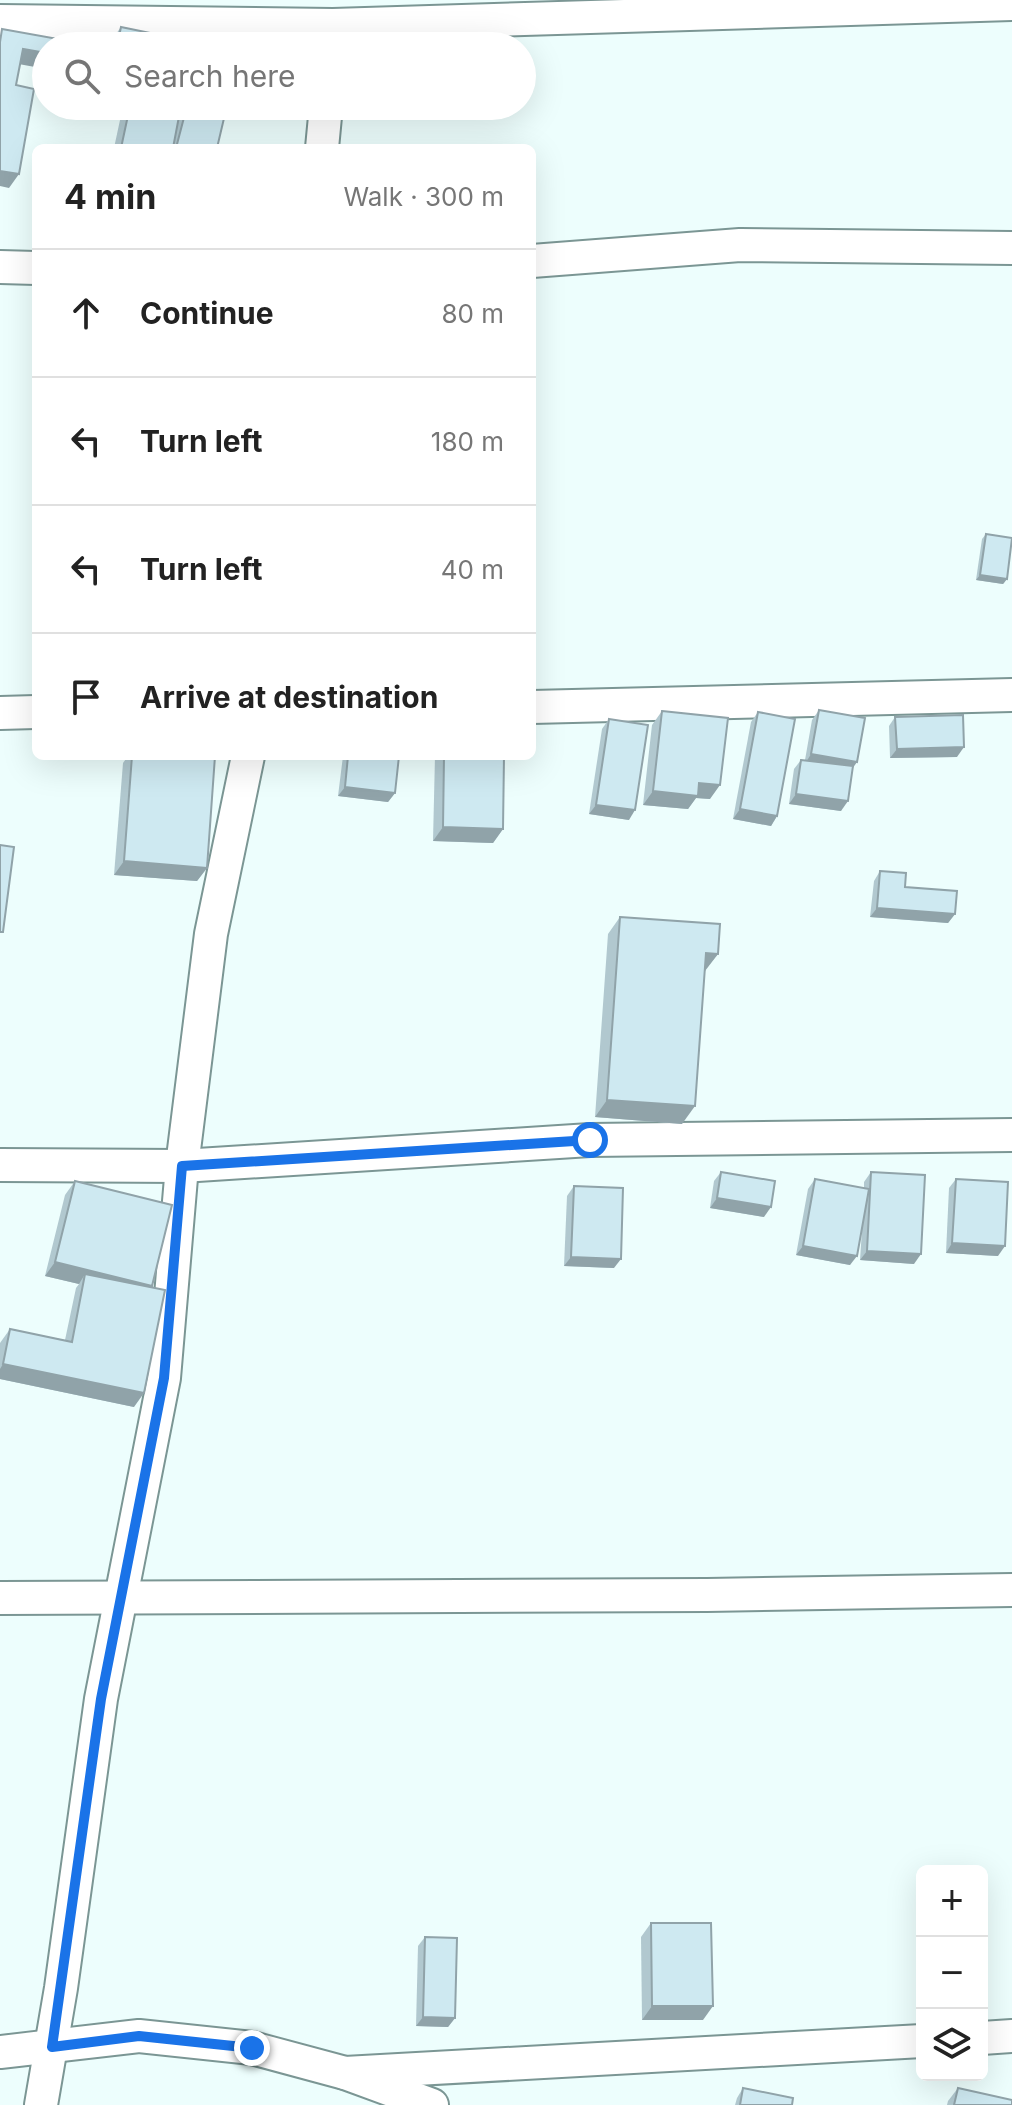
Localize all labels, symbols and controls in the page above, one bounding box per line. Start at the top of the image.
search box [32,32,536,120]
icon: search [60,54,104,98]
text: Search here [124,58,296,94]
text: 4 min [64,176,156,217]
text: Walk · 300 m [343,181,504,212]
icon: ahead [64,291,108,335]
text: Continue [140,295,274,331]
text: 80 m [441,298,504,329]
icon: left [64,419,108,463]
text: Turn left [140,423,262,459]
text: 180 m [431,426,504,457]
icon: left [64,547,108,591]
text: Turn left [140,551,262,587]
text: 40 m [441,554,504,585]
icon: arrive [64,675,108,719]
text: Arrive at destination [140,679,438,715]
route start [572,1122,608,1158]
map controls [916,1865,988,2081]
button: + [916,1865,988,1937]
button: − [916,1937,988,2009]
button: layers [916,2009,988,2081]
route end [234,2030,270,2066]

